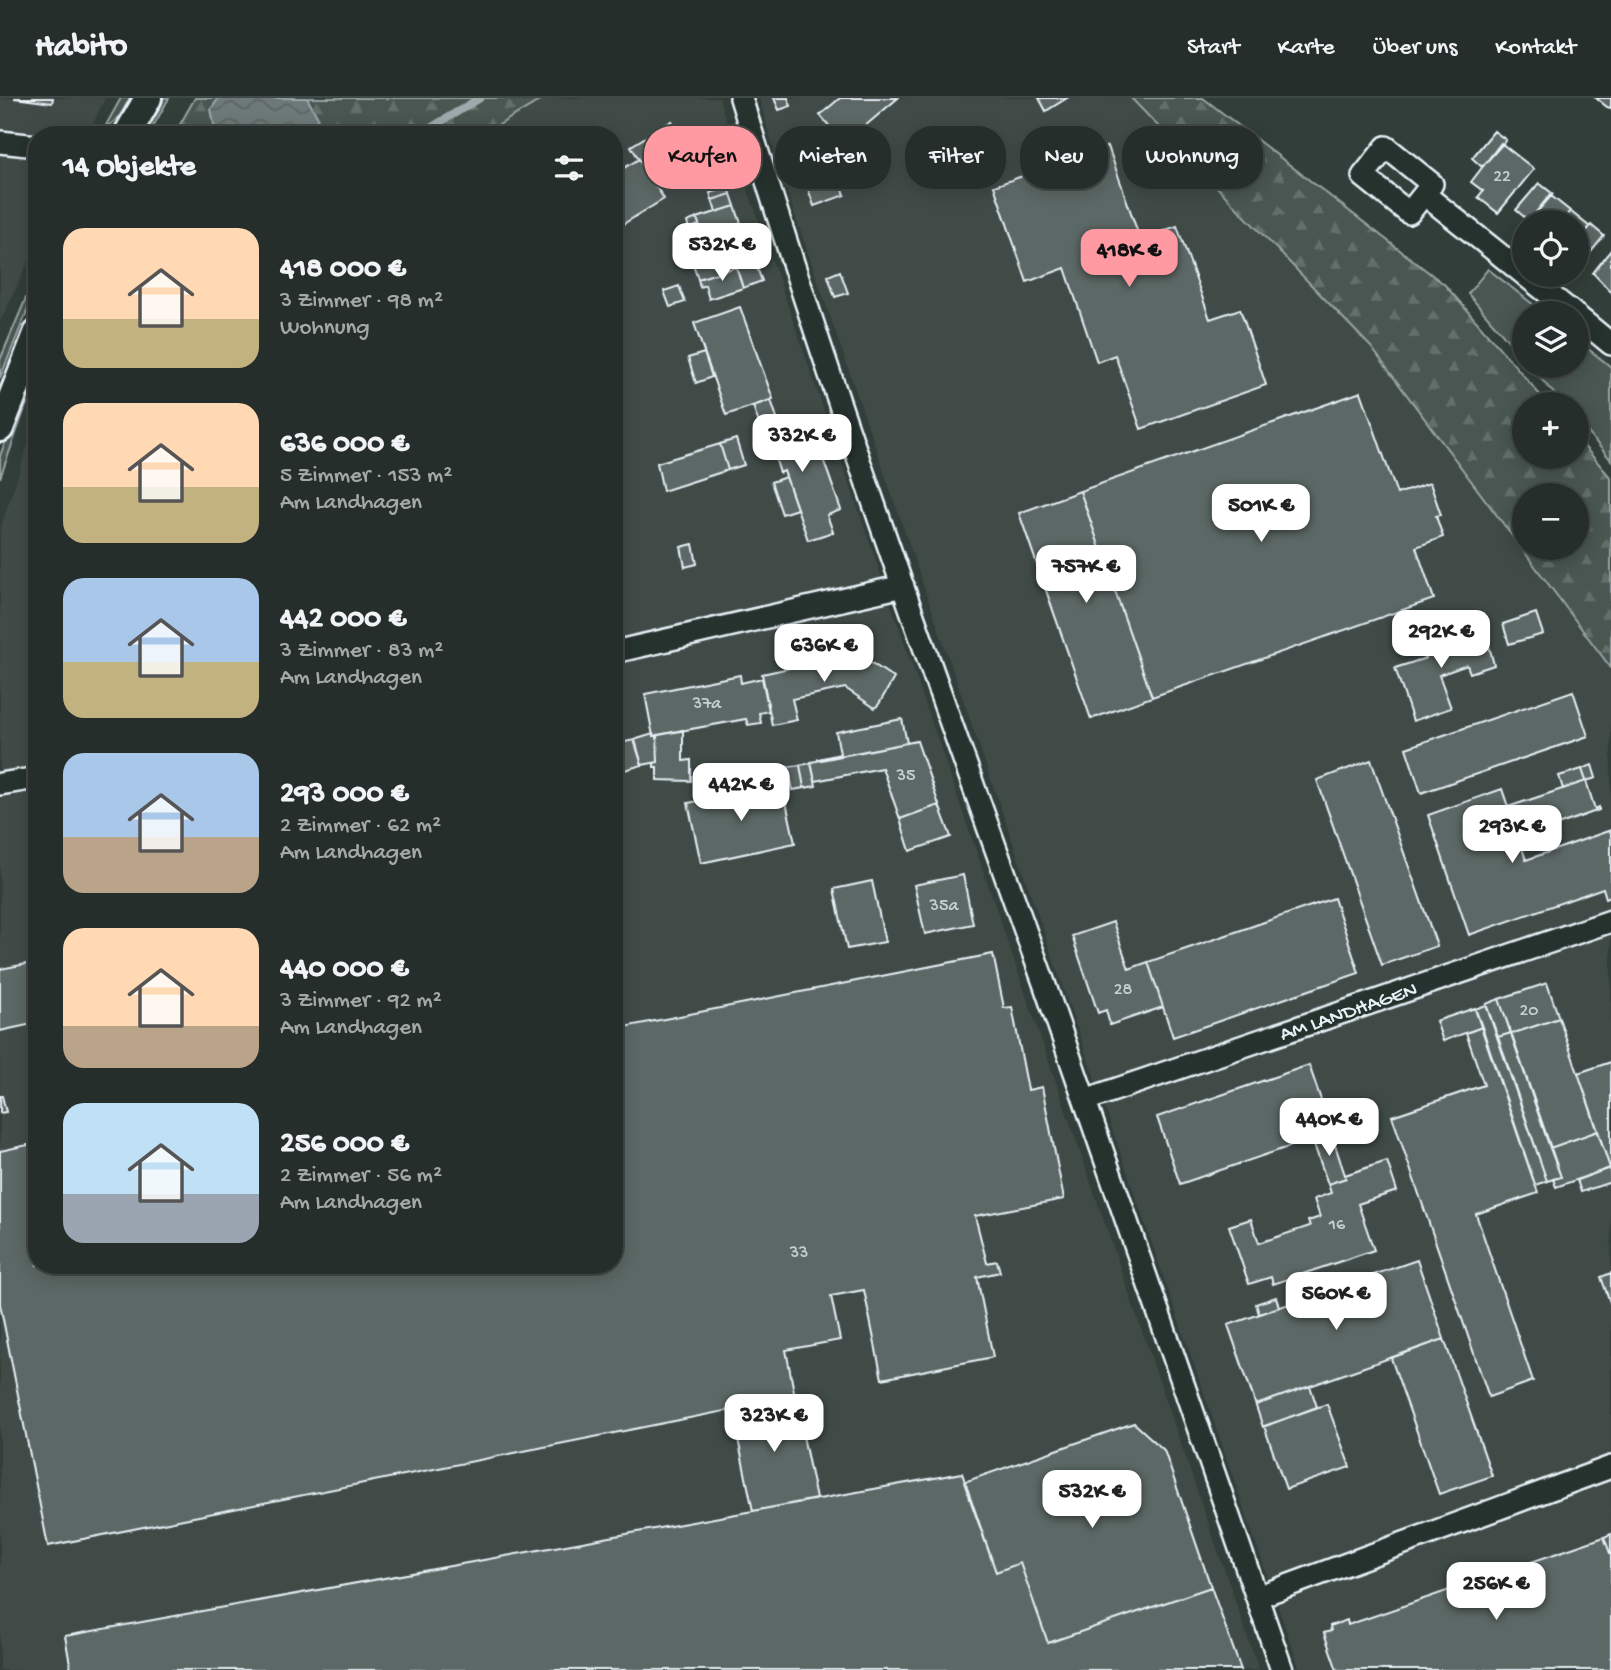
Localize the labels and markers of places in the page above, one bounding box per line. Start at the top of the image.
pin: 532K € [665,223,779,283]
pin: 418K € [1072,230,1186,289]
pin: 332K € [745,414,859,474]
pin: 501K € [1204,484,1318,544]
pin: 757K € [1029,546,1143,605]
pin: 292K € [1384,610,1498,670]
pin: 636K € [767,624,881,684]
pin: 442K € [684,764,798,823]
pin: 293K € [1455,806,1569,865]
pin: 440K € [1272,1098,1386,1158]
pin: 560K € [1279,1272,1393,1332]
pin: 323K € [717,1394,831,1454]
pin: 532K € [1035,1470,1149,1530]
pin: 256K € [1439,1562,1553,1622]

